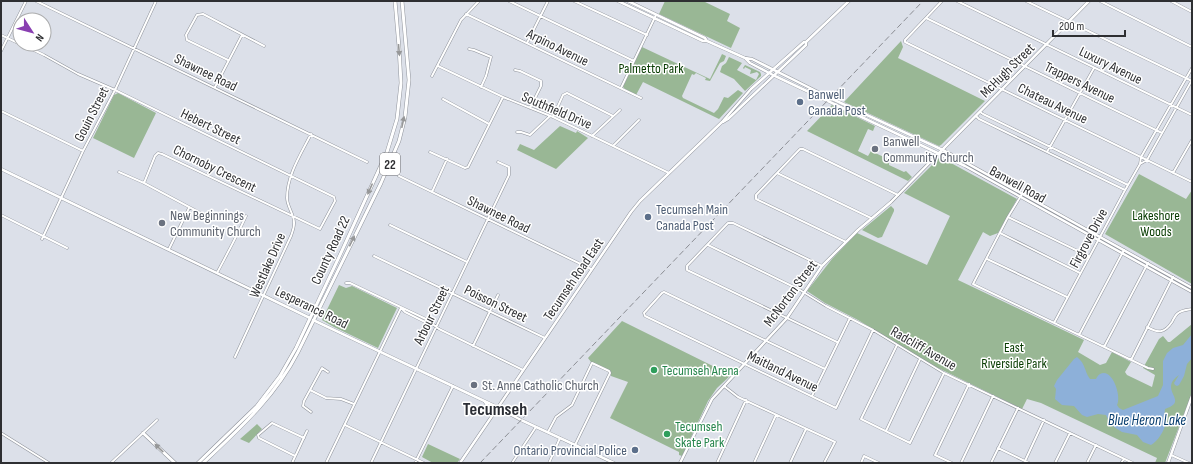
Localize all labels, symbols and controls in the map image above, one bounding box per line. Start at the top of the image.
north arrow [12,12,52,52]
scale bar [1053,12,1125,38]
text: 200 m [1059,19,1085,34]
street label: Arpino Avenue [523,25,592,70]
text: N [33,31,47,44]
street label: McHugh Street [977,40,1038,101]
street label: Luxury Avenue [1076,43,1145,88]
one-way arrow [396,44,403,56]
street label: Shawnee Road [172,50,240,95]
street label: Trappers Avenue [1042,58,1118,107]
park label: Palmetto Park [618,60,684,77]
street label: Chateau Avenue [1015,79,1091,128]
street label: Gouin Street [70,84,112,144]
place label: Banwell Canada Post [808,86,866,119]
street label: Southfield Drive [519,88,595,133]
marker: Banwell Canada Post [795,97,805,107]
street label: Hebert Street [178,105,243,148]
one-way arrow [401,116,407,128]
place label: Banwell Community Church [883,133,974,166]
street label: Chornoby Crescent [170,141,259,196]
marker: Banwell Community Church [870,144,880,154]
road number: 22 [380,153,400,175]
street label: Banwell Road [987,162,1049,207]
one-way arrow [367,183,373,195]
street label: Shawnee Road [465,192,533,237]
place label: Tecumseh Main Canada Post [656,201,728,234]
street label: Firgrove Drive [1066,206,1111,271]
place label: New Beginnings Community Church [170,207,261,240]
park label: Lakeshore Woods [1132,207,1180,240]
marker: Tecumseh Main Canada Post [643,212,653,222]
street label: County Road 22 [307,213,354,287]
marker: New Beginnings Community Church [157,218,167,228]
street label: Westlake Drive [246,230,289,300]
one-way arrow [349,235,355,247]
street label: Tecumseh Road East [540,235,607,324]
street label: McNorton Street [760,257,821,330]
street label: Poisson Street [462,281,530,326]
street label: Lesperance Road [273,282,351,332]
street label: Arbour Street [409,283,453,348]
street label: Radcliff Avenue [888,323,960,374]
park label: East Riverside Park [981,339,1047,372]
street label: Maitland Avenue [745,347,821,396]
place label: Tecumseh Arena [662,362,739,379]
marker: Tecumseh Arena [649,365,659,375]
place label: St. Anne Catholic Church [482,377,599,394]
marker: St. Anne Catholic Church [469,380,479,390]
district label: Tecumseh [463,399,527,420]
water label: Blue Heron Lake [1108,411,1186,430]
place label: Tecumseh Skate Park [675,418,725,451]
marker: Tecumseh Skate Park [662,429,672,439]
place label: Ontario Provincial Police [514,442,627,459]
one-way arrow [154,443,164,453]
marker: Ontario Provincial Police [630,445,640,455]

